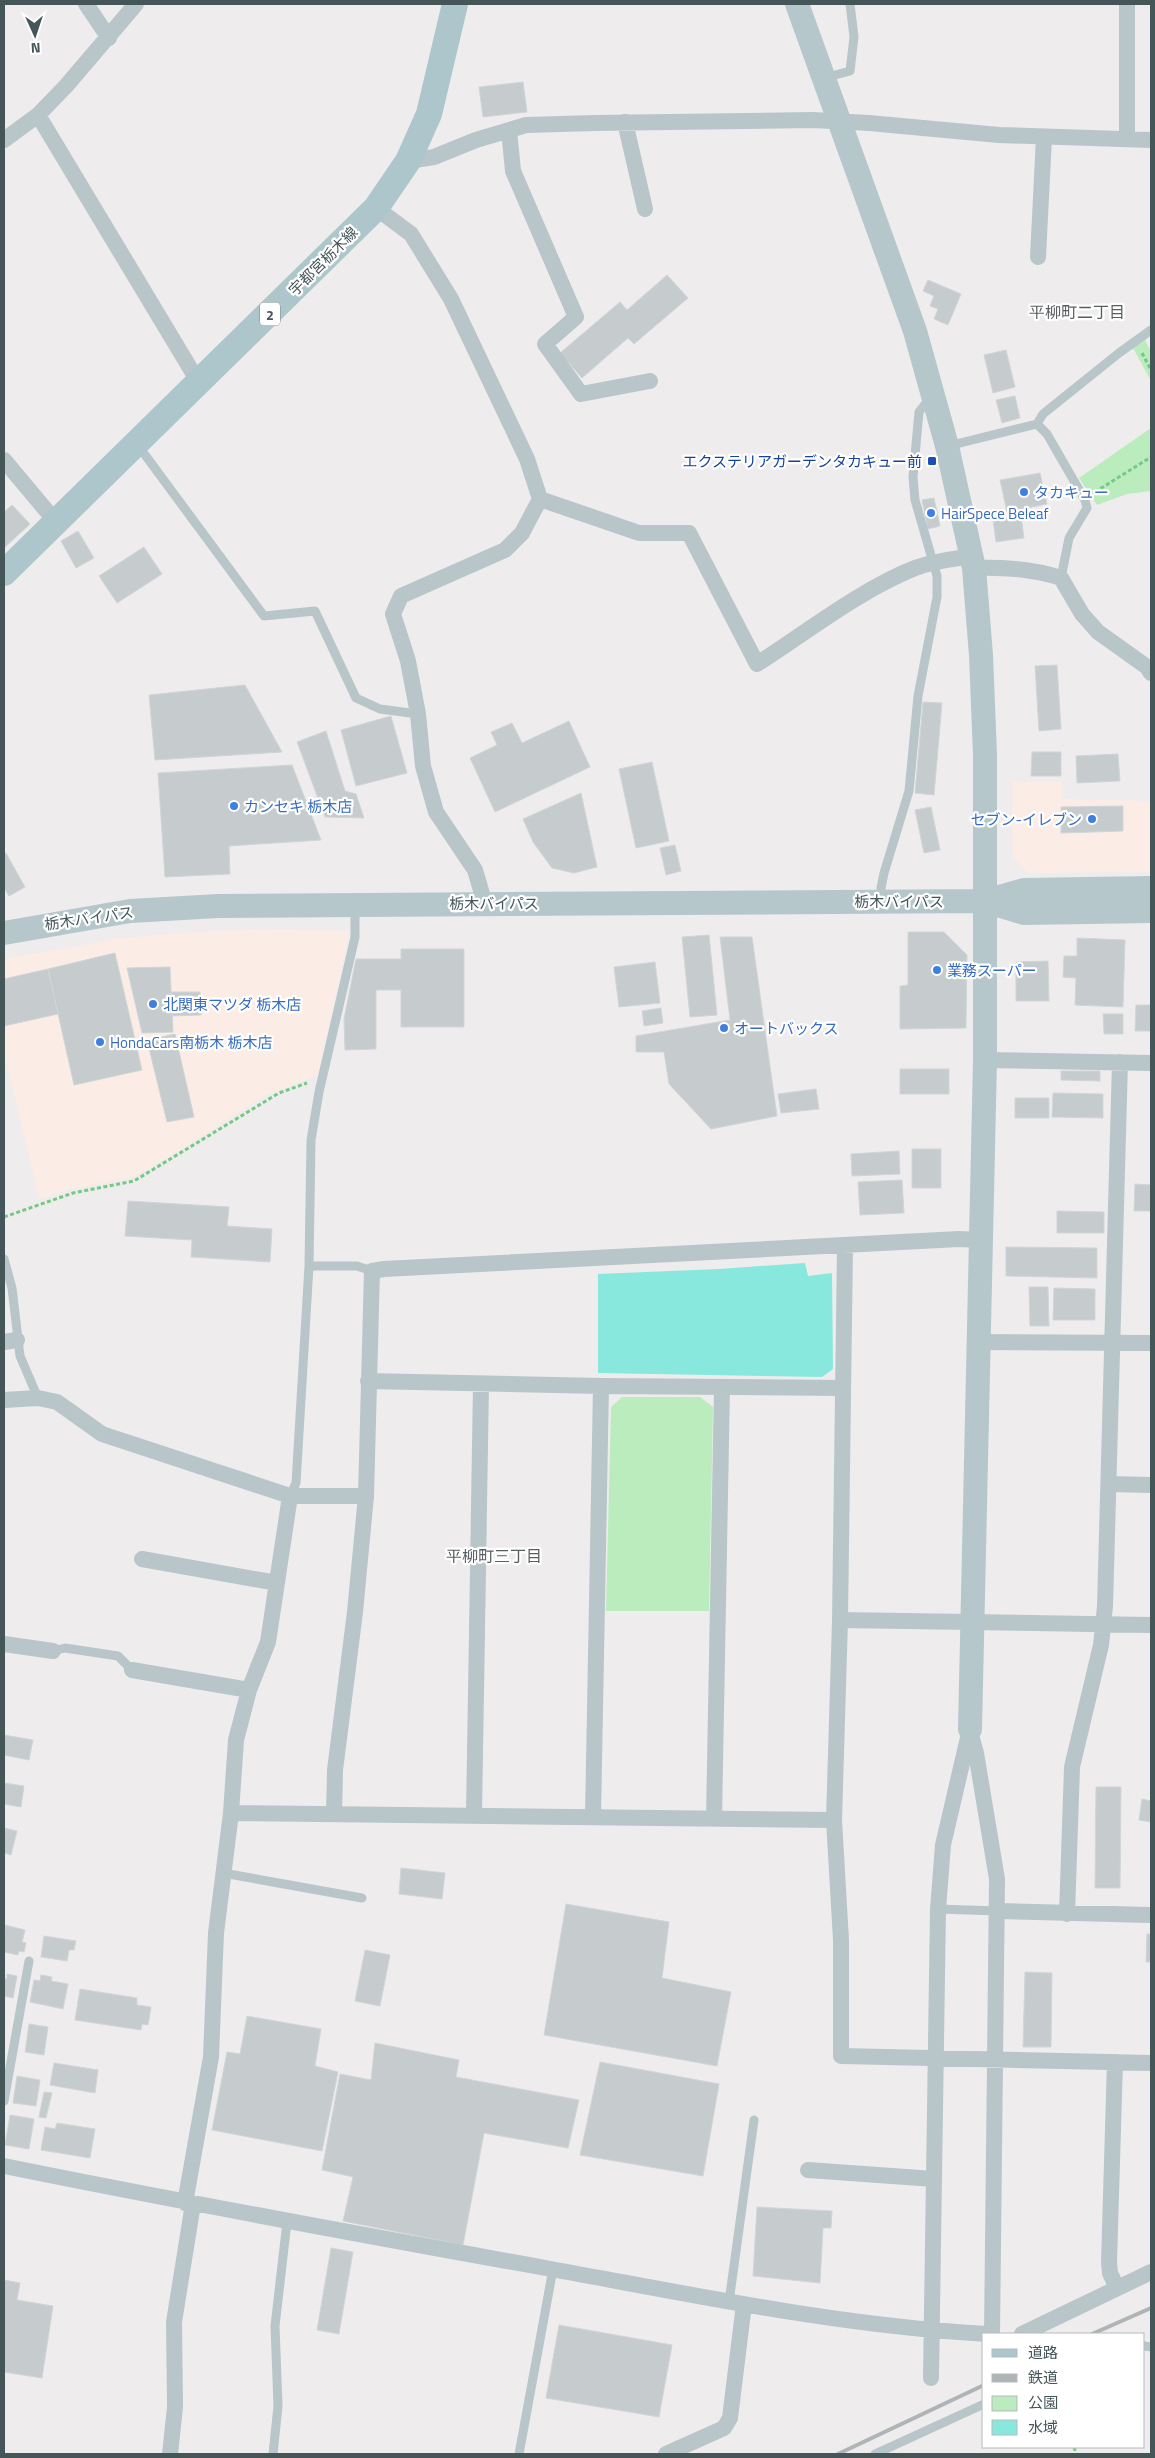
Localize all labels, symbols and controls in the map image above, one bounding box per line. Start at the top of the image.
north arrow [10,10,60,60]
text: N [30,38,41,59]
street label: 宇都宮栃木線 [283,221,363,301]
district label: 平柳町二丁目 [1029,300,1125,324]
road number: 2 [260,302,280,326]
place label: エクステリアガーデンタカキュー前 [682,450,922,473]
marker: エクステリアガーデンタカキュー前 [926,455,938,467]
place label: タカキュー [1034,481,1109,504]
marker: タカキュー [1018,486,1030,498]
place label: HairSpece Beleaf [941,502,1048,525]
marker: HairSpece Beleaf [925,507,937,519]
place label: カンセキ 栃木店 [244,795,352,818]
marker: カンセキ 栃木店 [228,800,240,812]
place label: セブン-イレブン [970,808,1082,831]
marker: セブン-イレブン [1086,813,1098,825]
street label: 栃木バイパス [854,890,944,913]
street label: 栃木バイパス [449,892,539,915]
street label: 栃木バイパス [43,900,135,936]
place label: 業務スーパー [947,959,1037,982]
marker: 業務スーパー [931,964,943,976]
place label: 北関東マツダ 栃木店 [163,993,301,1016]
marker: 北関東マツダ 栃木店 [147,998,159,1010]
place label: オートバックス [734,1017,839,1040]
marker: オートバックス [718,1022,730,1034]
place label: HondaCars南栃木 栃木店 [110,1031,273,1054]
marker: HondaCars南栃木 栃木店 [94,1036,106,1048]
district label: 平柳町三丁目 [446,1544,542,1568]
legend [982,2333,1145,2448]
text: 道路 [1028,2341,1058,2364]
text: 鉄道 [1028,2366,1058,2389]
text: 公園 [1028,2391,1058,2414]
text: 水域 [1028,2416,1058,2439]

